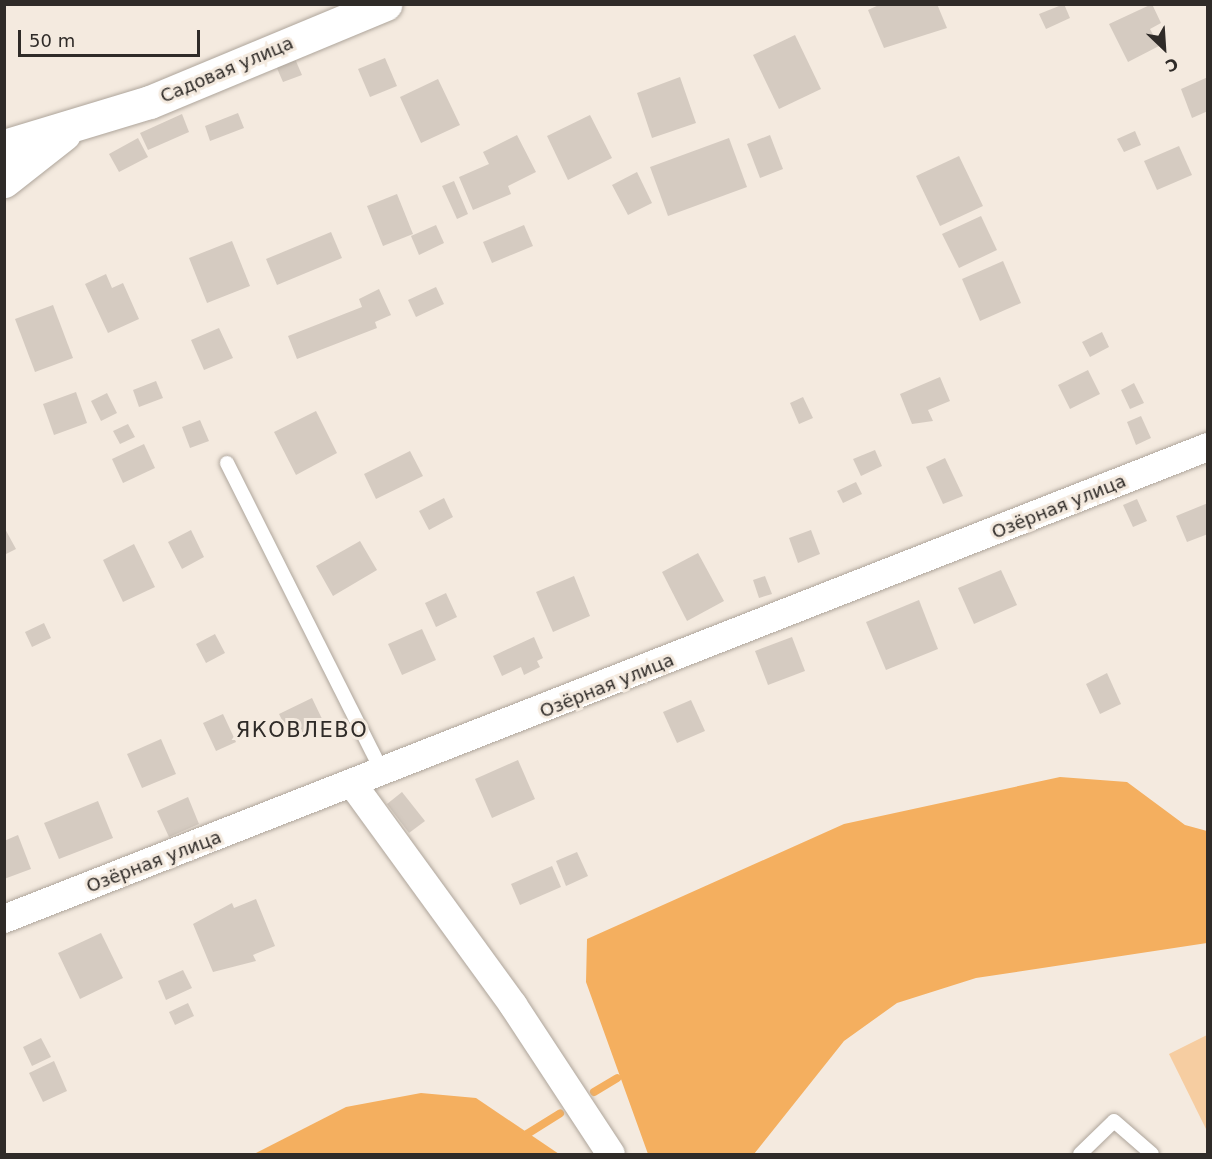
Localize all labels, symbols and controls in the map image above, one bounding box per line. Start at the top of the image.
scale bar [21,18,202,56]
north arrow [1134,18,1194,78]
text: 50 m [29,30,75,51]
street label: Садовая улица [157,32,297,108]
text: С [1162,54,1181,76]
street label: Озёрная улица [989,470,1129,544]
street label: Озёрная улица [537,649,677,723]
district label: ЯКОВЛЕВО [236,717,368,743]
street label: Озёрная улица [84,826,224,898]

